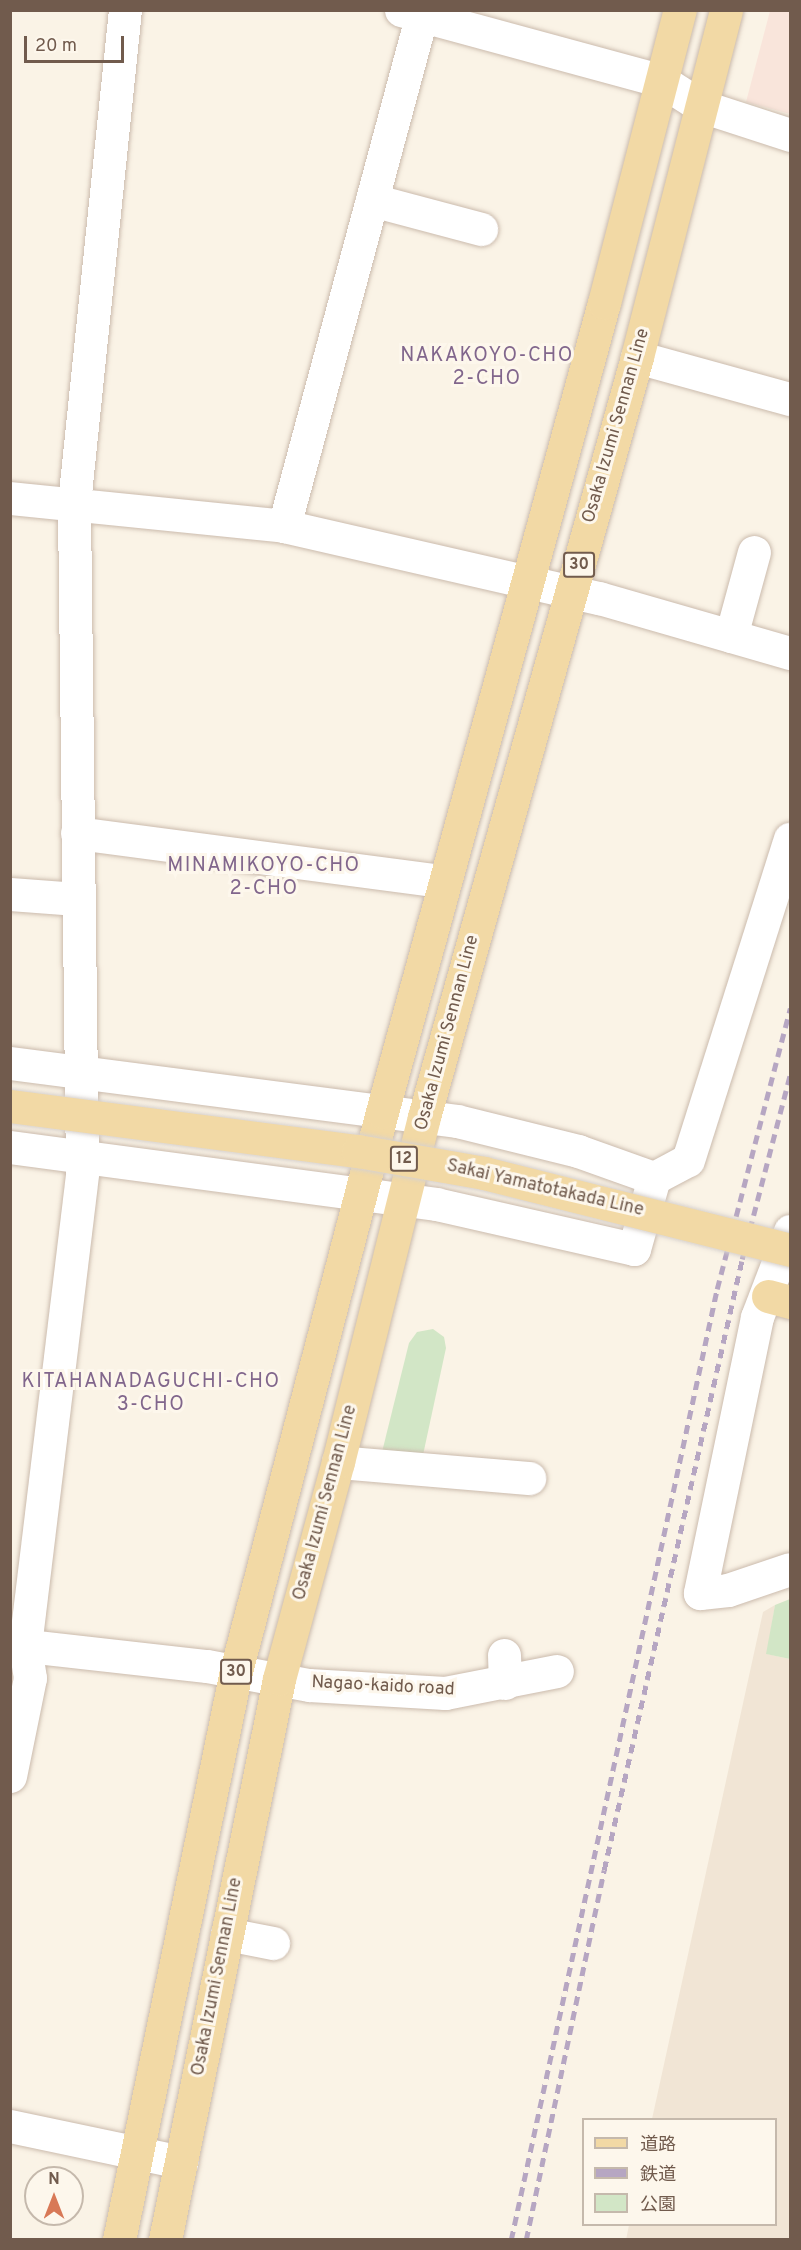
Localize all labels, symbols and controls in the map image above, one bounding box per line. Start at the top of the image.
scale bar [27,24,128,62]
text: 20 m [35,35,77,58]
street label: Osaka Izumi Sennan Line [579,326,655,526]
district label: NAKAKOYO-CHO 2-CHO [400,344,574,391]
road number: 30 [562,552,596,578]
district label: MINAMIKOYO-CHO 2-CHO [167,855,361,902]
street label: Osaka Izumi Sennan Line [412,933,484,1133]
road number: 12 [389,1146,419,1172]
street label: Sakai Yamatotakada Line [444,1156,646,1222]
district label: KITAHANADAGUCHI-CHO 3-CHO [22,1371,280,1418]
street label: Osaka Izumi Sennan Line [290,1403,362,1603]
road number: 30 [220,1659,252,1685]
street label: Nagao-kaido road [311,1672,455,1702]
street label: Osaka Izumi Sennan Line [188,1876,248,2078]
legend [582,2118,777,2226]
text: 道路 [640,2134,676,2157]
text: 鉄道 [640,2164,676,2187]
north arrow [24,2166,84,2226]
text: N [48,2170,60,2190]
text: 公園 [640,2194,676,2217]

